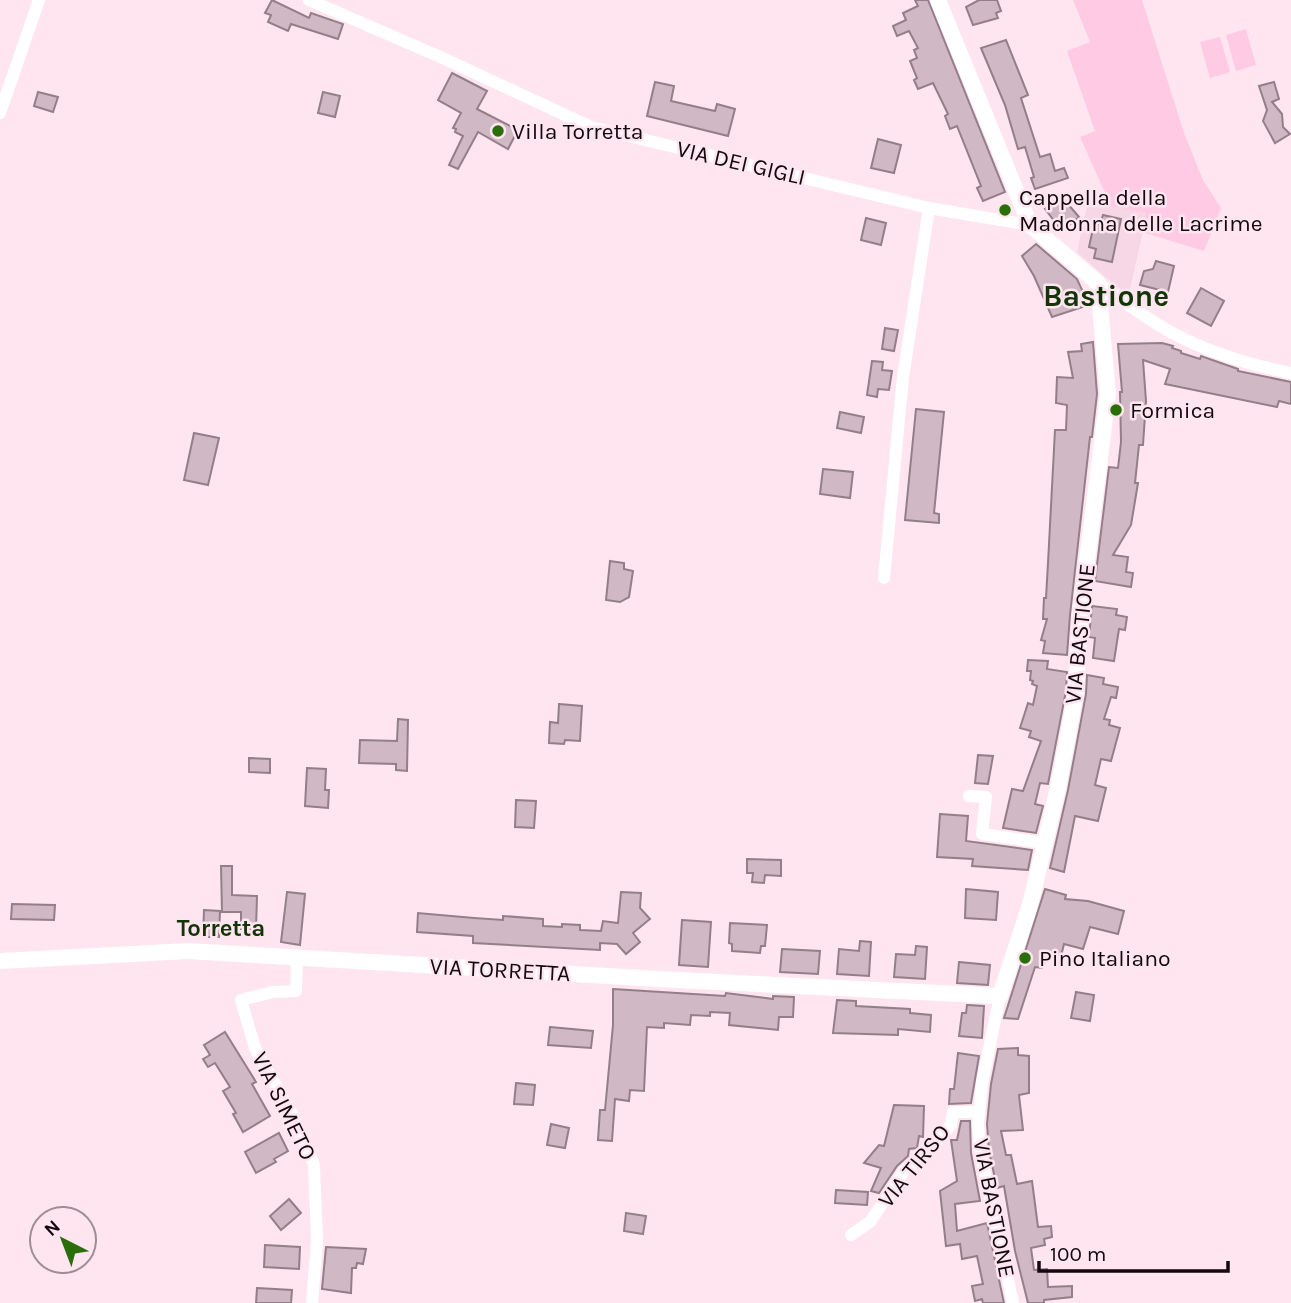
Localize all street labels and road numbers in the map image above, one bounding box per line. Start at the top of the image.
street label: VIA DEI GIGLI [674,135,808,191]
street label: VIA BASTIONE [1059,563,1101,705]
street label: VIA TORRETTA [429,953,571,987]
street label: VIA SIMETO [246,1047,322,1165]
street label: VIA TIRSO [872,1119,956,1213]
street label: VIA BASTIONE [967,1136,1021,1280]

